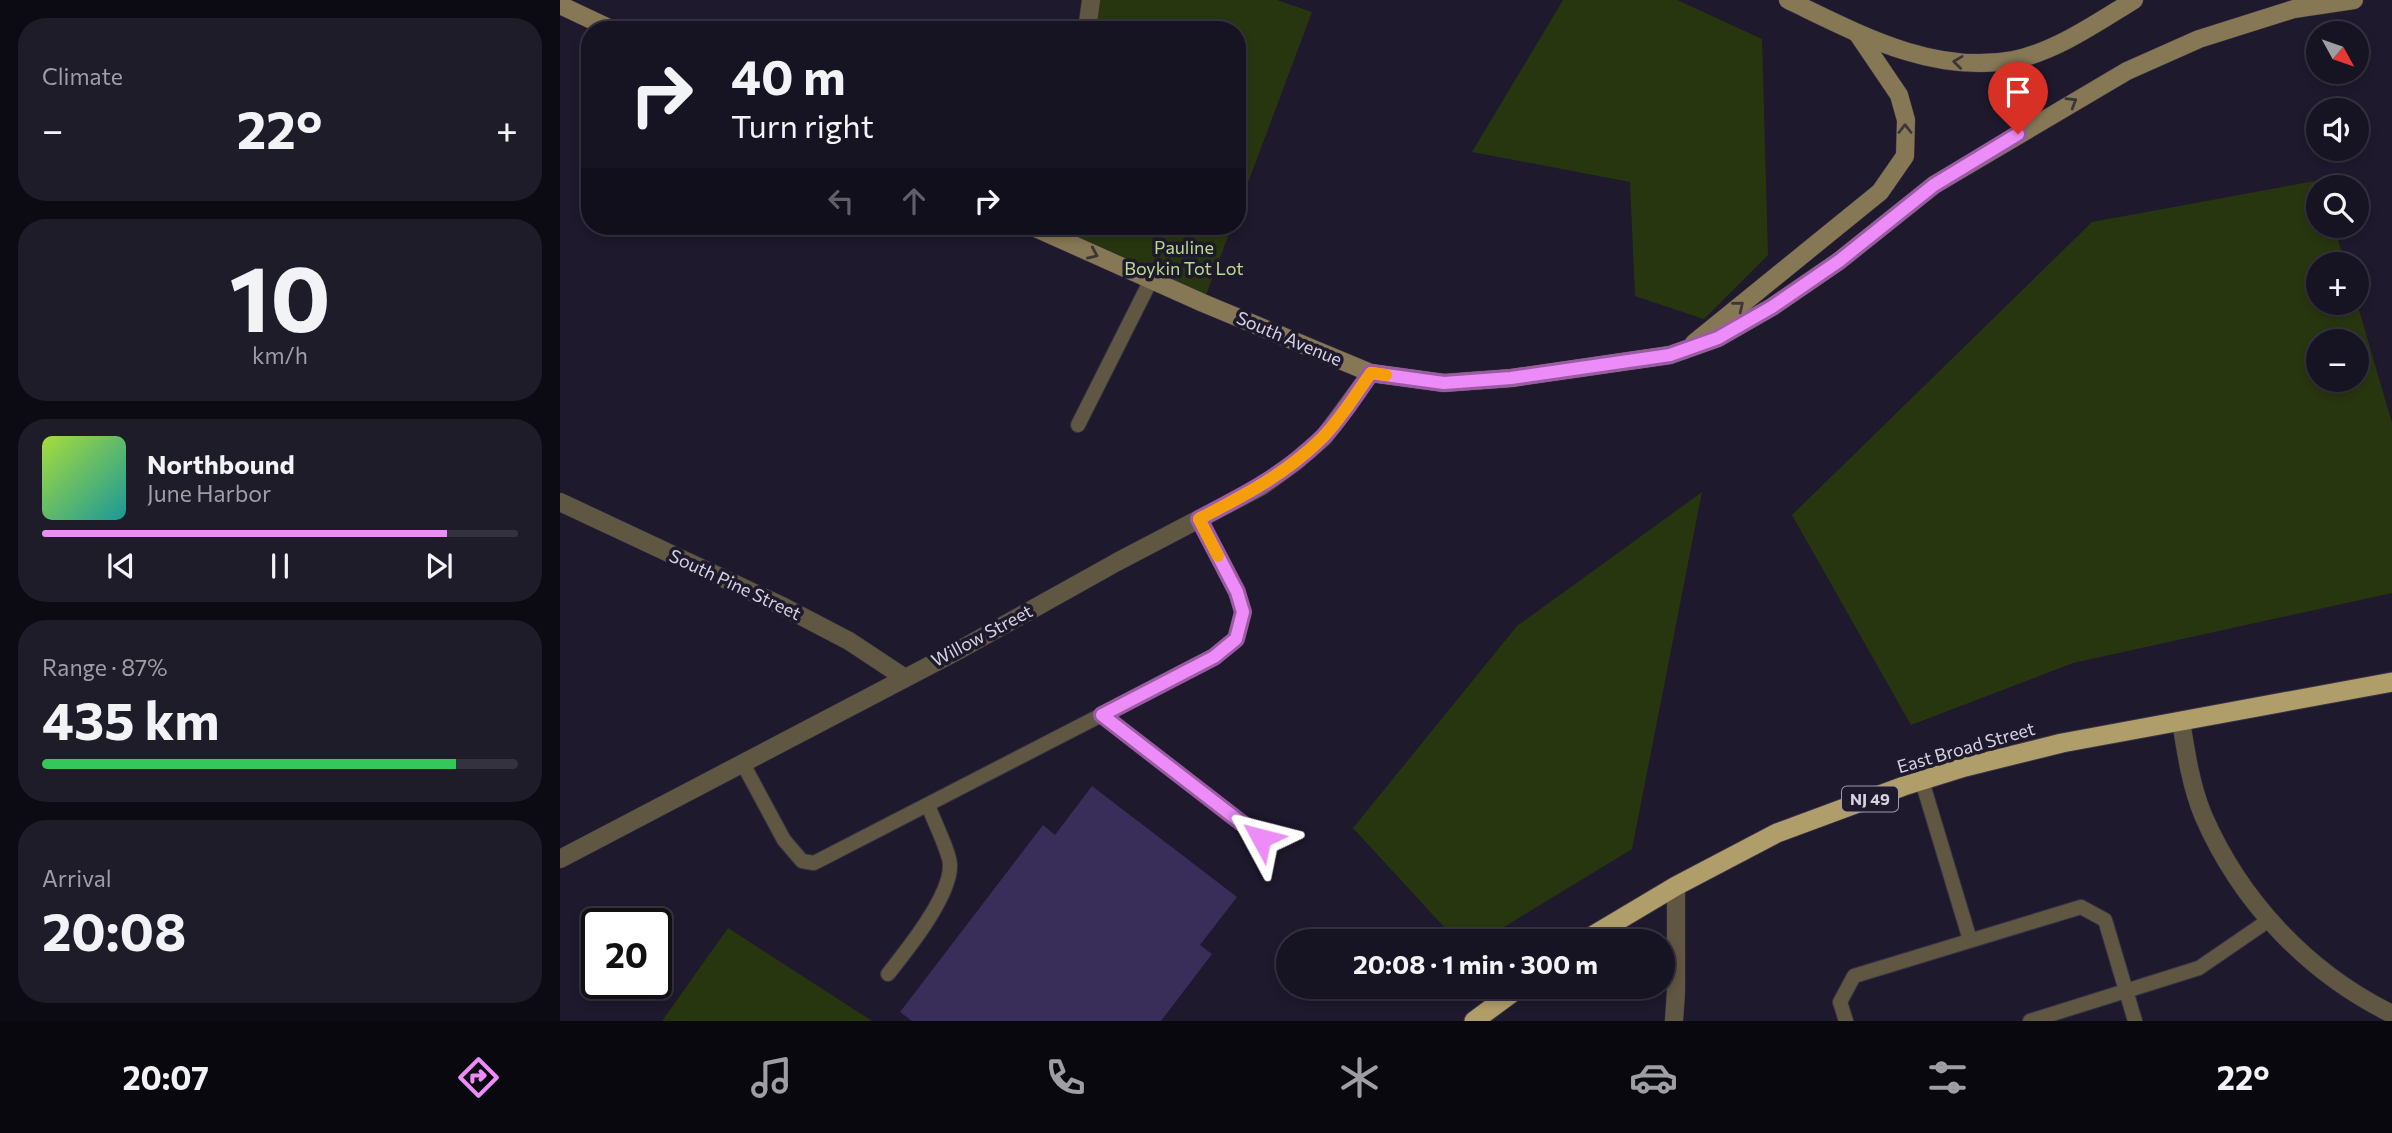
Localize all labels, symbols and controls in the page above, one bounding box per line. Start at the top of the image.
north arrow [2306,21,2370,84]
map controls [2306,21,2369,392]
text: 40 m [731,45,846,105]
icon: right [616,49,707,140]
one-way arrow [1952,55,1964,70]
text: Climate [42,62,123,90]
pin [1988,62,2048,134]
icon: arrive [1999,73,2037,111]
text: 22° [237,96,322,160]
one-way arrow [2064,97,2077,110]
button: sound [2306,98,2369,161]
text: − [42,105,64,152]
text: + [496,105,518,152]
text: Turn right [731,105,874,145]
one-way arrow [1897,123,1913,134]
button: search [2306,175,2369,238]
icon: left [822,182,860,220]
icon: ahead [895,182,933,220]
icon: right [968,182,1006,220]
park label: Pauline Boykin Tot Lot [1124,236,1244,279]
text: 10 [229,239,331,351]
one-way arrow [1086,246,1099,260]
button: + [2306,252,2369,315]
one-way arrow [1730,302,1743,314]
street label: South Avenue [1233,306,1345,370]
button: − [2306,329,2369,392]
text: km/h [252,341,308,369]
text: Northbound [147,448,295,479]
text: June Harbor [147,479,271,507]
street label: South Pine Street [666,544,805,624]
icon: previous [102,547,140,585]
icon: pause [261,547,299,585]
icon: next [420,547,458,585]
street label: Willow Street [927,599,1036,671]
text: Range · 87% [42,653,167,681]
text: 435 km [42,687,220,751]
street label: East Broad Street [1894,717,2037,777]
road number: NJ 49 [1842,786,1898,812]
position arrow [1224,801,1298,875]
text: Arrival [42,864,112,892]
text: 20:08 [42,898,186,962]
speed limit sign: 20 [581,908,672,999]
text: 20:08 · 1 min · 300 m [1353,948,1598,979]
icon: directions [454,1053,503,1102]
icon: music [747,1053,796,1102]
icon: phone [1041,1053,1090,1102]
icon: climate [1335,1053,1384,1102]
icon: car [1629,1053,1678,1102]
icon: filters [1923,1053,1972,1102]
text: 20:07 [122,1057,209,1097]
text: 22° [2217,1057,2269,1097]

